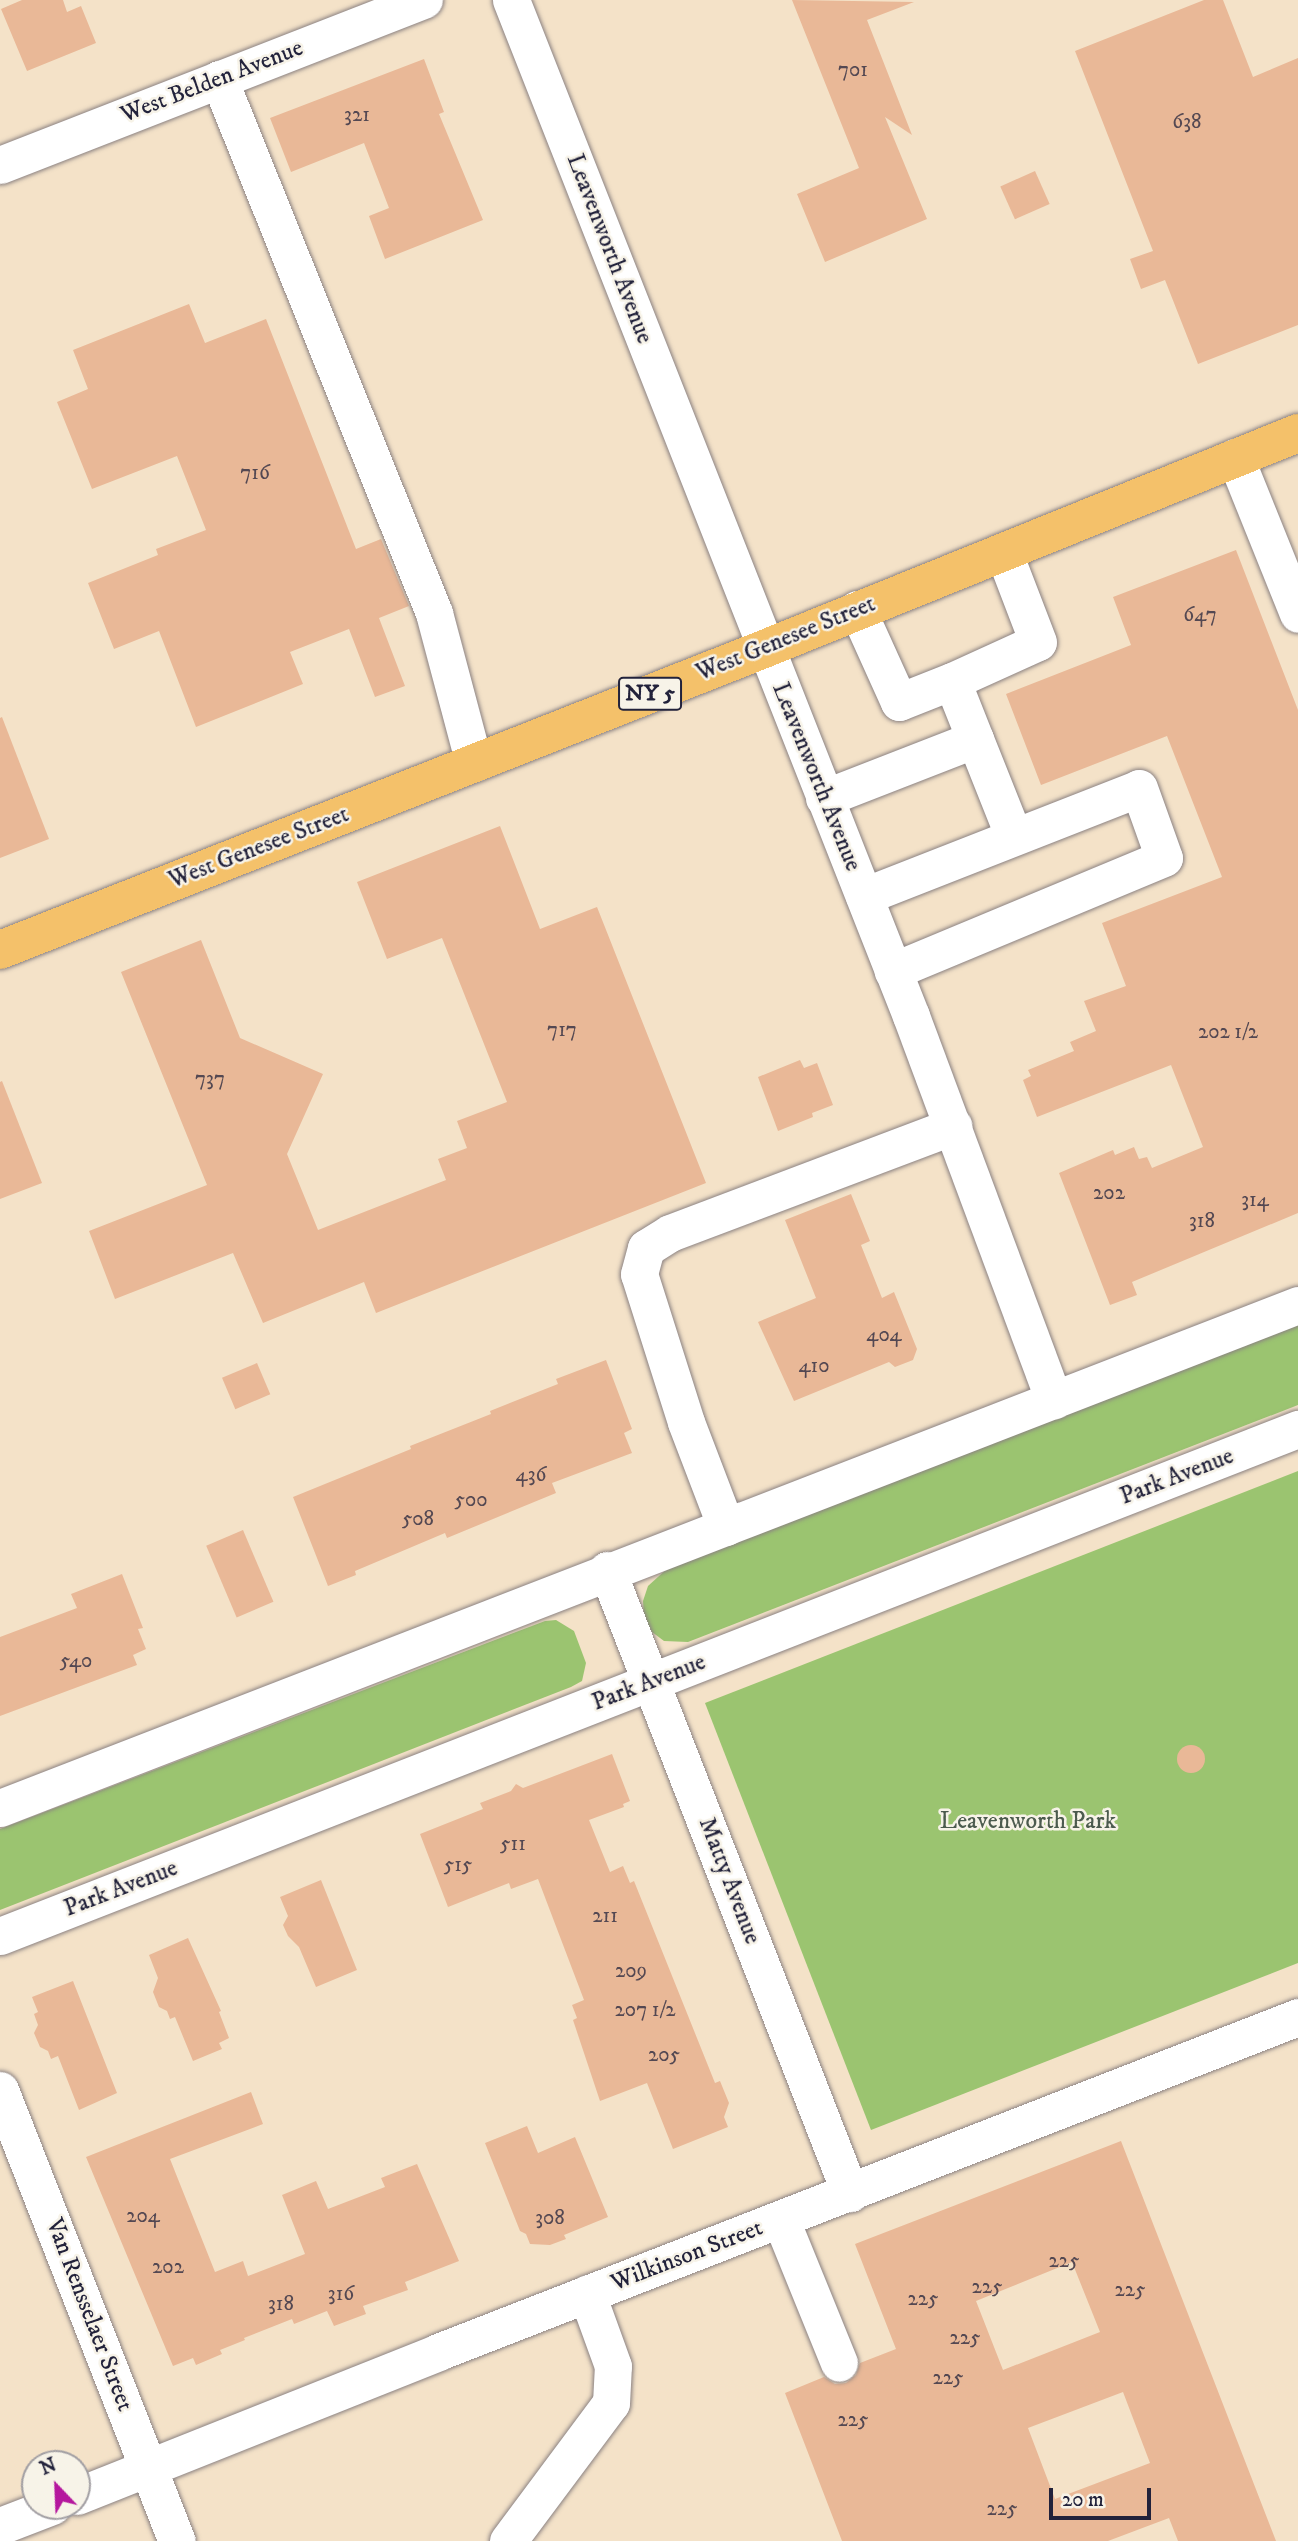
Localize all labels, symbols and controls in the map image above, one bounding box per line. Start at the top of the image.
street label: West Belden Avenue [117,34,307,130]
house number: 701 [838,57,868,83]
house number: 321 [344,102,370,128]
house number: 638 [1172,109,1202,135]
street label: Leavenworth Avenue [560,150,658,348]
house number: 716 [240,460,270,486]
street label: West Genesee Street [692,590,880,688]
house number: 647 [1183,602,1217,628]
road number: NY 5 [617,674,683,714]
street label: Leavenworth Avenue [765,679,867,875]
street label: West Genesee Street [165,800,353,896]
house number: 717 [547,1017,577,1043]
house number: 202 1/2 [1198,1019,1258,1045]
house number: 737 [195,1066,225,1092]
house number: 202 [1093,1180,1125,1206]
house number: 314 [1241,1187,1269,1213]
house number: 318 [1189,1208,1215,1234]
house number: 404 [866,1322,902,1348]
house number: 410 [798,1353,830,1379]
street label: Park Avenue [1116,1442,1238,1512]
house number: 436 [516,1462,546,1488]
house number: 500 [454,1487,488,1513]
house number: 508 [402,1506,434,1532]
house number: 540 [60,1648,92,1674]
street label: Park Avenue [588,1648,710,1718]
park label: Leavenworth Park [940,1808,1116,1836]
street label: Matty Avenue [692,1814,766,1948]
house number: 511 [500,1831,526,1857]
house number: 515 [444,1852,472,1878]
street label: Park Avenue [60,1854,182,1924]
house number: 211 [592,1903,618,1929]
house number: 209 [615,1958,647,1984]
house number: 207 1/2 [615,1997,675,2023]
house number: 205 [648,2042,680,2068]
house number: 204 [126,2203,160,2229]
house number: 308 [535,2205,565,2231]
street label: Wilkinson Street [607,2214,767,2298]
street label: Van Rensselaer Street [39,2215,139,2415]
house number: 225 [1049,2248,1079,2274]
house number: 202 [152,2254,184,2280]
house number: 225 [972,2274,1002,2300]
house number: 225 [1115,2277,1145,2303]
house number: 316 [328,2281,354,2307]
house number: 225 [908,2286,938,2312]
house number: 318 [268,2291,294,2317]
house number: 225 [950,2325,980,2351]
house number: 225 [933,2365,963,2391]
house number: 225 [838,2407,868,2433]
north arrow [21,2450,91,2520]
text: N [37,2453,60,2481]
scale bar [1053,2474,1154,2518]
text: 20 m [1062,2487,1104,2513]
house number: 225 [987,2496,1017,2522]

